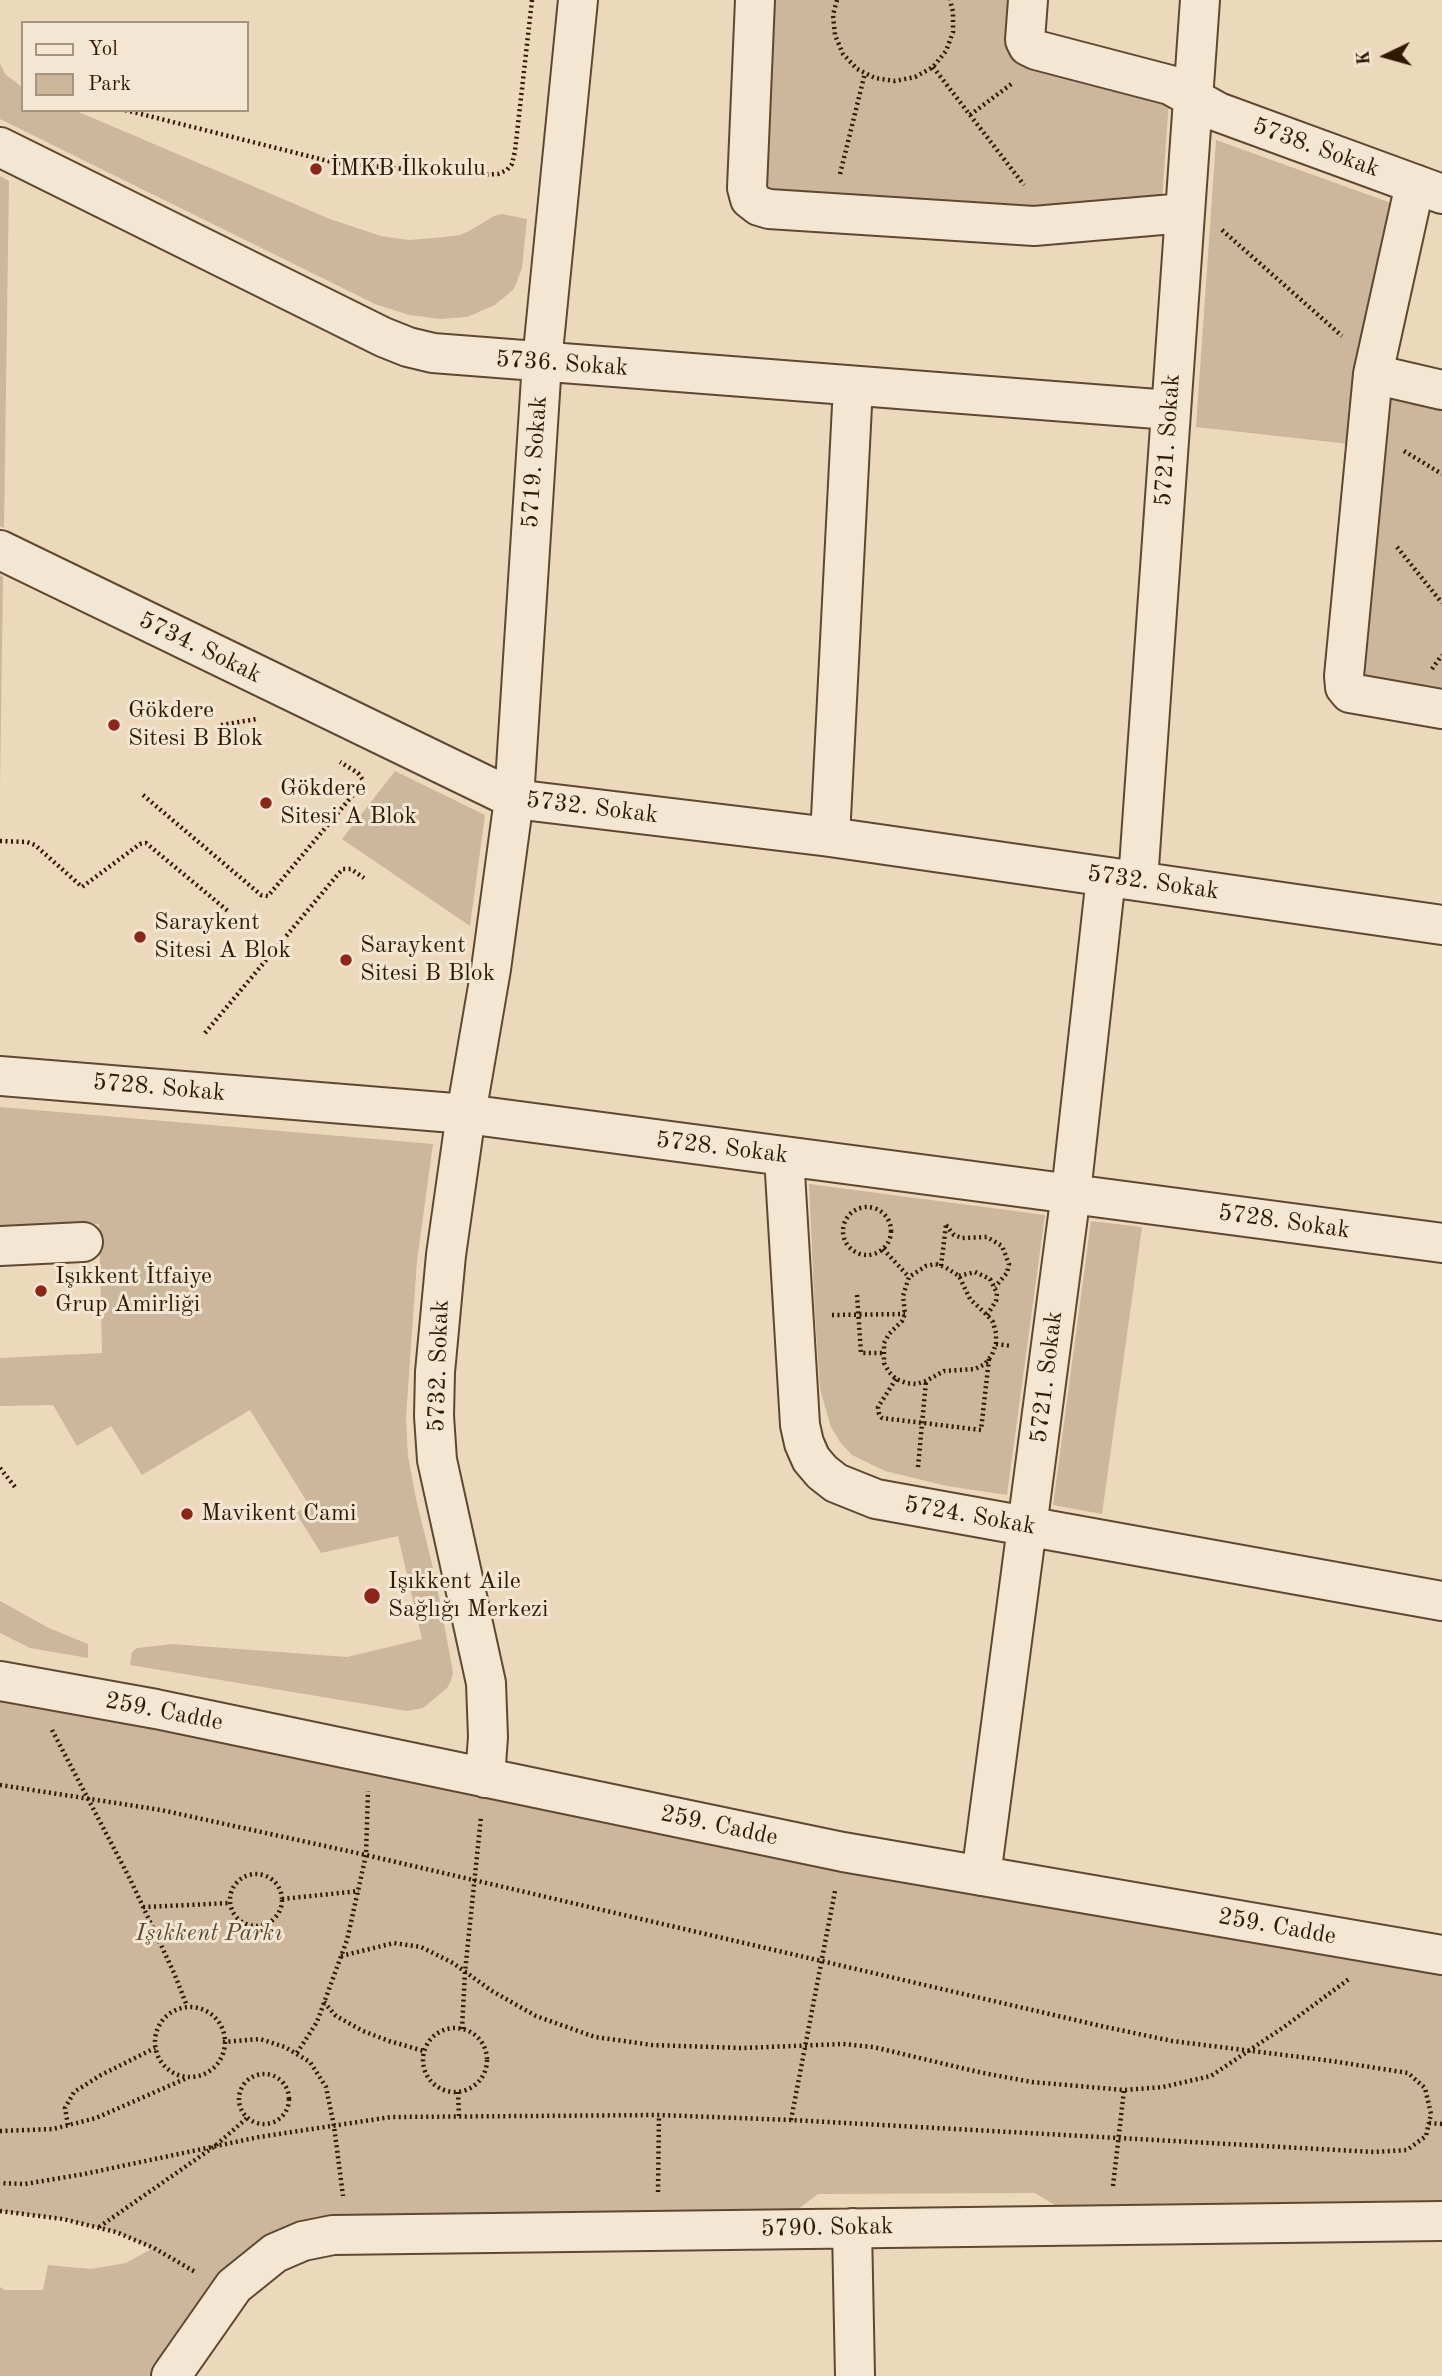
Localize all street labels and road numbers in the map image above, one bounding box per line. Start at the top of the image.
street label: 5738. Sokak [1249,112,1383,184]
street label: 5736. Sokak [495,345,629,383]
street label: 5721. Sokak [1149,373,1187,507]
street label: 5719. Sokak [516,395,554,529]
street label: 5734. Sokak [134,606,266,690]
street label: 5732. Sokak [524,786,660,830]
street label: 5732. Sokak [1085,860,1221,906]
street label: 5728. Sokak [92,1068,226,1108]
street label: 5728. Sokak [654,1126,790,1170]
street label: 5728. Sokak [1216,1199,1352,1245]
street label: 5732. Sokak [422,1299,456,1433]
street label: 5721. Sokak [1025,1309,1069,1445]
street label: 5724. Sokak [902,1490,1038,1542]
street label: 259. Cadde [103,1686,225,1738]
street label: 259. Cadde [658,1800,780,1852]
street label: 259. Cadde [1216,1902,1338,1952]
street label: 5790. Sokak [760,2212,894,2244]

